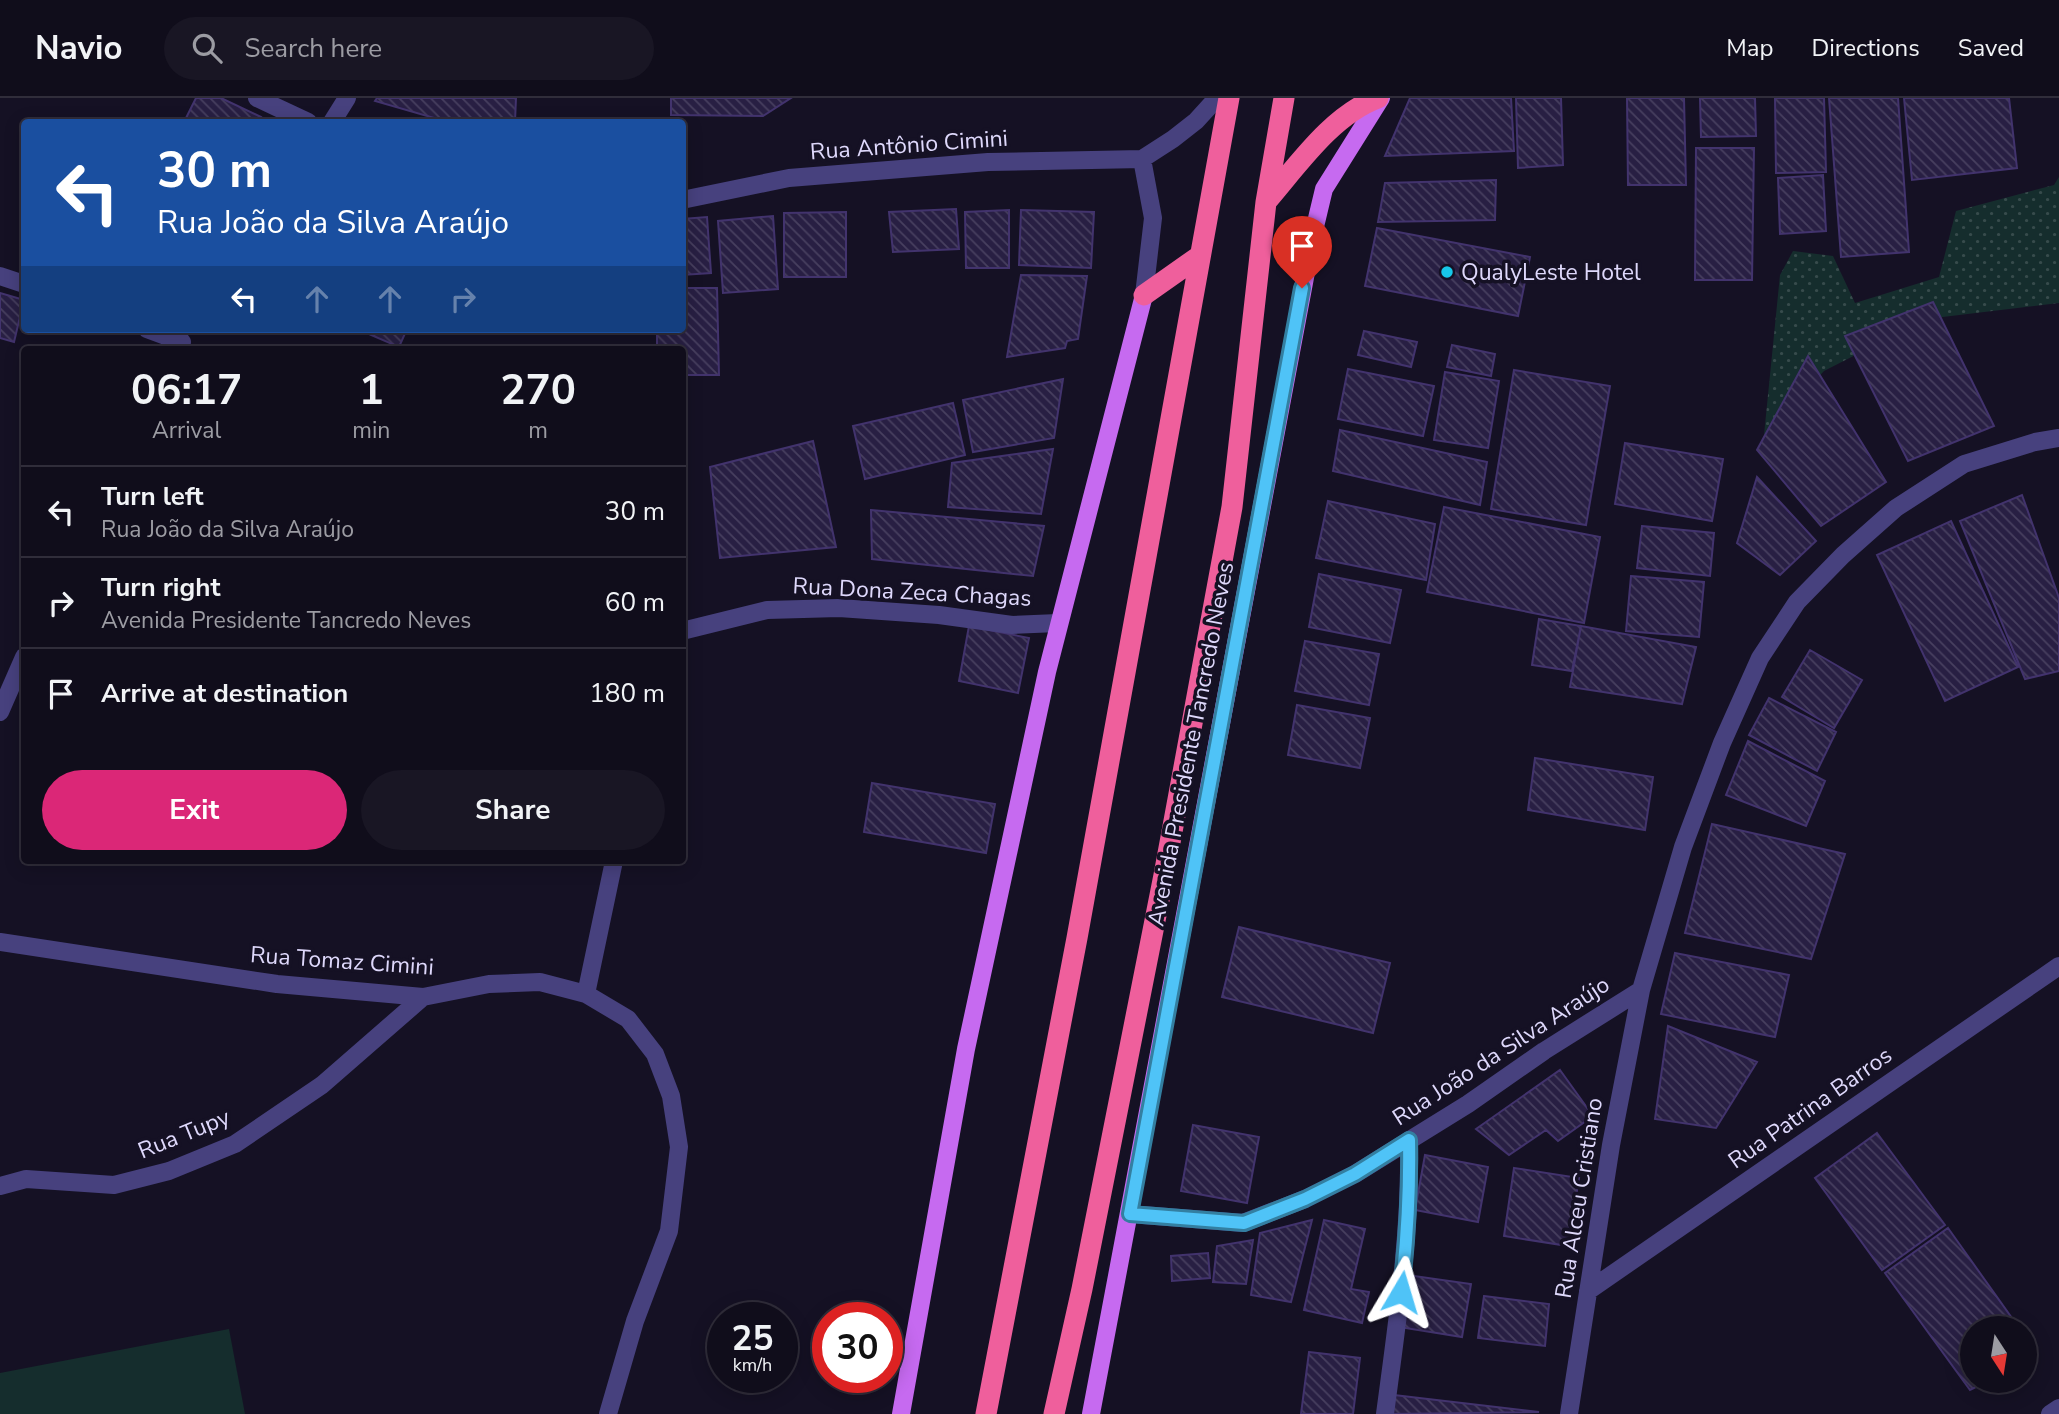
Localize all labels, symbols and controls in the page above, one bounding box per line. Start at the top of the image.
search box [164,17,654,80]
text: Navio [35,26,122,71]
icon: search [188,29,226,67]
text: Search here [244,31,382,66]
text: Map [1726,32,1773,64]
text: Directions [1811,32,1920,64]
text: Saved [1958,32,2024,64]
street label: Rua Antônio Cimini [809,123,1009,167]
text: 30 m [157,137,272,204]
icon: left [42,147,133,238]
text: Rua João da Silva Araújo [157,201,509,244]
pin [1272,216,1332,288]
icon: arrive [1283,227,1321,265]
place label: QualyLeste Hotel [1461,257,1641,288]
marker: QualyLeste Hotel [1439,264,1455,280]
icon: left [225,280,263,318]
icon: ahead [298,280,336,318]
icon: ahead [371,280,409,318]
icon: right [444,280,482,318]
text: 06:17 [131,362,242,419]
text: 1 [359,362,384,419]
text: 270 [500,362,576,419]
text: Arrival [152,415,221,446]
text: min [352,415,390,446]
text: m [528,415,548,446]
text: Turn left [101,479,204,514]
icon: left [42,493,80,531]
text: 30 m [605,494,665,529]
text: Rua João da Silva Araújo [101,514,354,545]
street label: Avenida Presidente Tancredo Neves [1140,559,1242,929]
text: Turn right [101,570,220,605]
street label: Rua Dona Zeca Chagas [792,570,1032,614]
icon: right [42,584,80,622]
text: 60 m [605,585,665,620]
text: Avenida Presidente Tancredo Neves [101,605,471,636]
icon: arrive [42,675,80,713]
text: Arrive at destination [101,676,348,711]
text: 180 m [589,676,665,711]
button: Exit [42,770,347,850]
button: Share [361,770,665,850]
street label: Rua Tomaz Cimini [249,939,435,983]
street label: Rua João da Silva Araújo [1386,969,1616,1133]
street label: Rua Patrina Barros [1722,1040,1898,1176]
street label: Rua Alceu Cristiano [1548,1095,1610,1301]
street label: Rua Tupy [133,1101,235,1166]
position arrow [1364,1255,1438,1329]
speed limit sign: 30 [812,1302,903,1393]
text: 25 [731,1315,774,1362]
north arrow [1960,1316,2037,1393]
map controls [1960,1316,2037,1393]
text: km/h [733,1353,772,1377]

